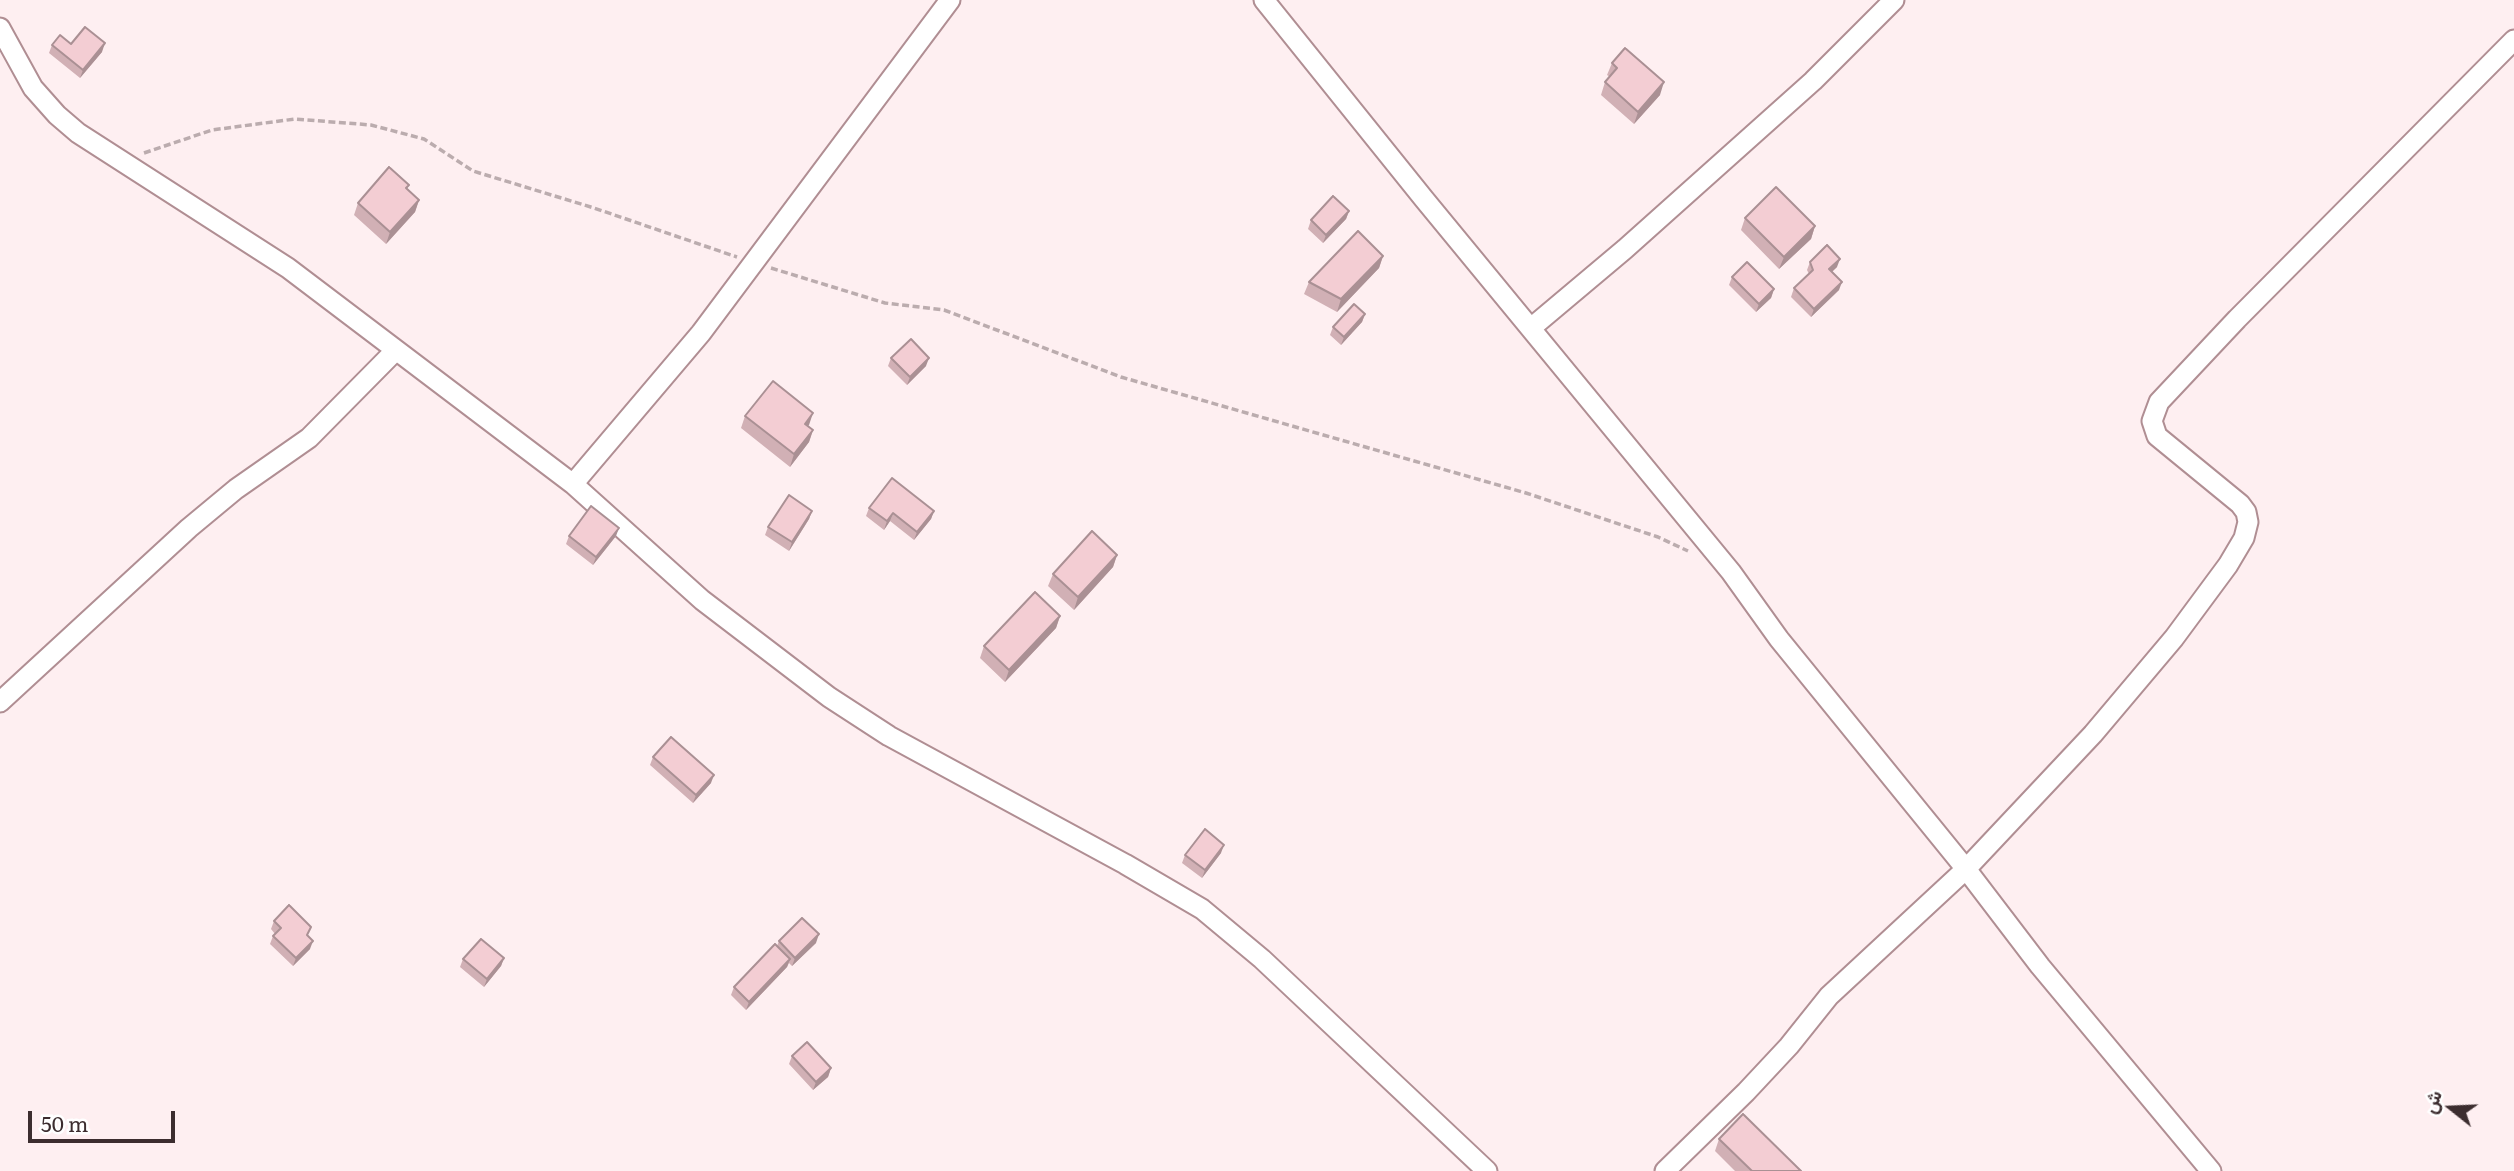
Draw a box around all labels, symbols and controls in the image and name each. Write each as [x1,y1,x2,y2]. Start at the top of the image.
north arrow [2416,1073,2486,1143]
text: ش [2414,1086,2448,1117]
scale bar [32,1098,178,1142]
text: 50 m [41,1107,88,1138]

